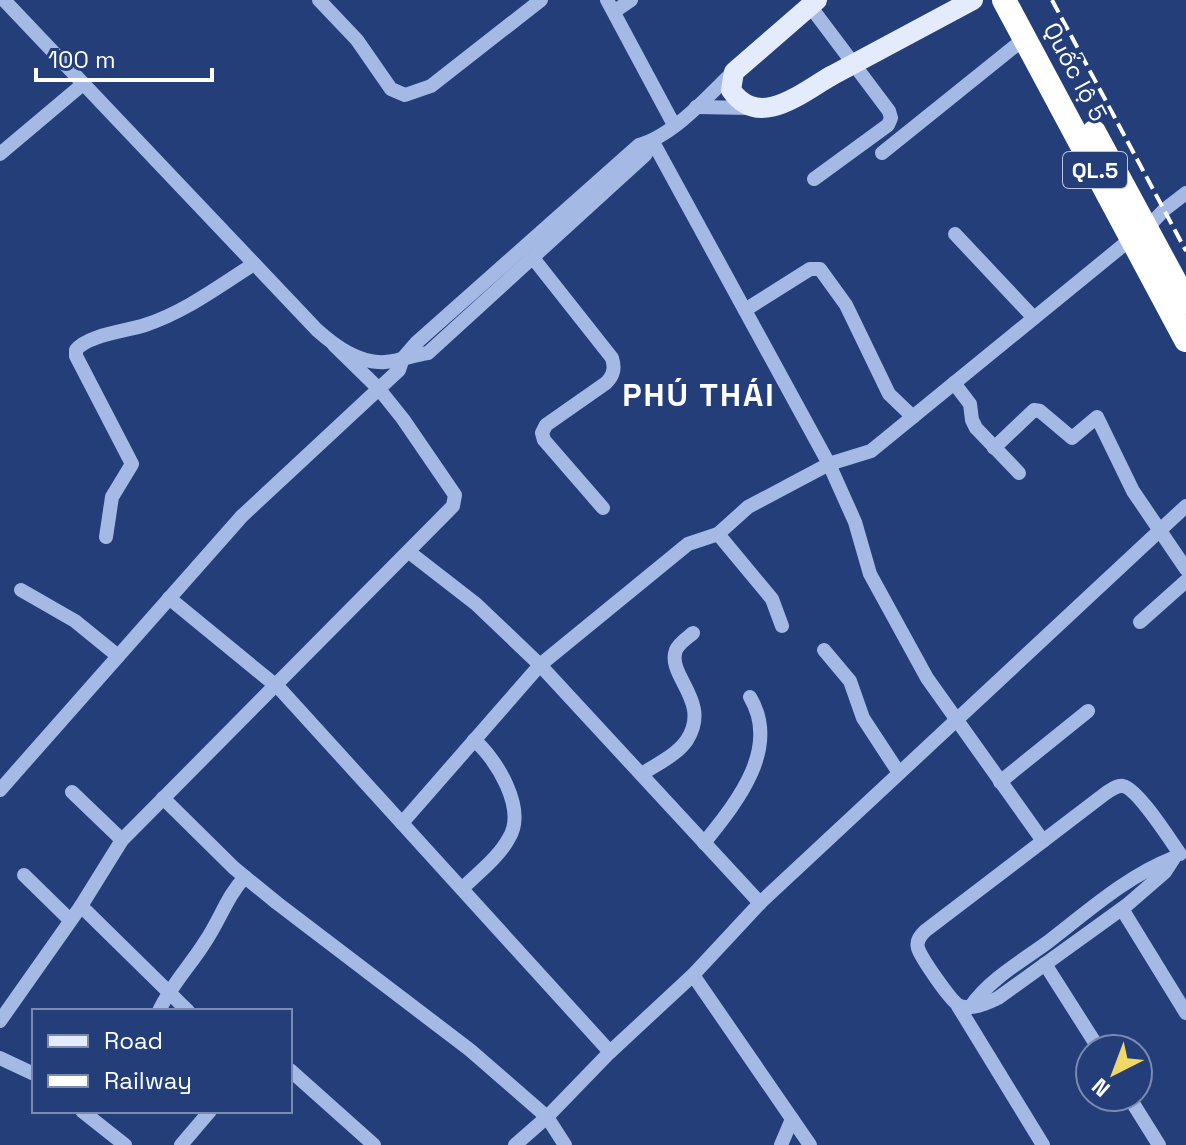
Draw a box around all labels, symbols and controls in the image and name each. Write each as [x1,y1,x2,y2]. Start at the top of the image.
street label: Quốc lộ 5 [1037,17,1114,126]
scale bar [36,32,212,82]
text: 100 m [48,44,116,75]
road number: QL.5 [1063,152,1127,188]
district label: PHÚ THÁI [622,375,776,415]
legend [32,1009,292,1113]
text: Road [104,1025,163,1056]
north arrow [1074,1033,1154,1113]
text: Railway [104,1065,192,1096]
text: N [1086,1073,1115,1103]

